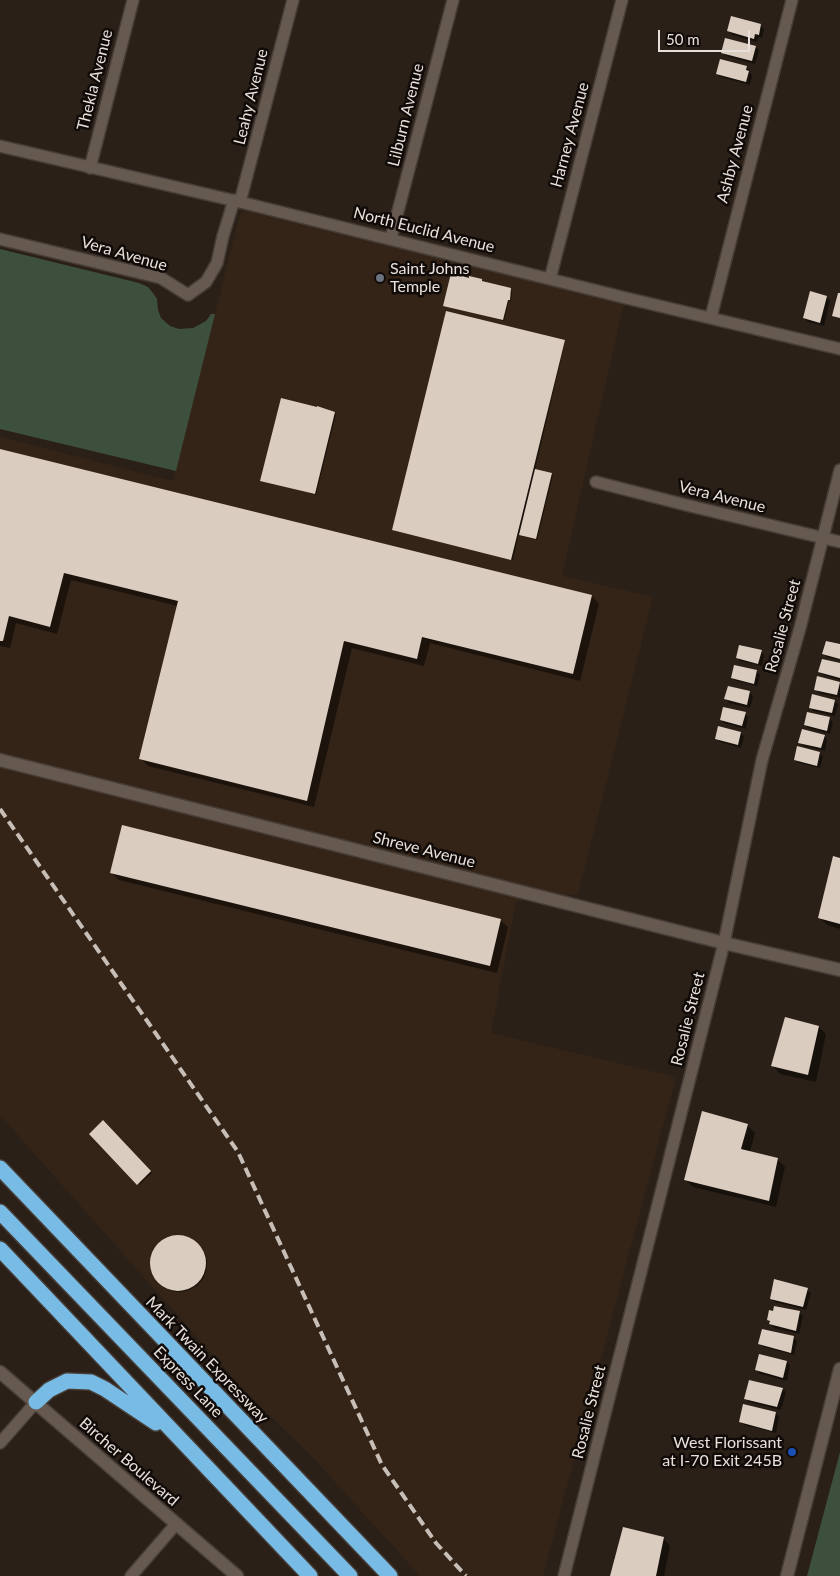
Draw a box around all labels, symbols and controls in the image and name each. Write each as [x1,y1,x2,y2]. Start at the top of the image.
scale bar [660,20,752,52]
street label: Thekla Avenue [73,27,117,133]
text: 50 m [666,30,700,48]
street label: Leahy Avenue [230,47,272,147]
street label: Lilburn Avenue [384,61,428,169]
street label: Harney Avenue [547,80,593,190]
street label: Ashby Avenue [713,103,757,205]
street label: North Euclid Avenue [351,203,497,257]
street label: Vera Avenue [79,233,169,275]
place label: Saint Johns Temple [390,259,469,297]
marker: Saint Johns Temple [374,272,386,284]
street label: Vera Avenue [677,477,767,517]
street label: Rosalie Street [761,577,805,675]
street label: Shreve Avenue [371,828,477,872]
street label: Rosalie Street [667,970,709,1068]
street label: Mark Twain Expressway [142,1293,272,1427]
street label: Express Lane [149,1342,227,1422]
street label: Rosalie Street [568,1363,610,1461]
street label: Bircher Boulevard [75,1414,183,1510]
place label: West Florissant at I-70 Exit 245B [662,1433,782,1471]
marker: West Florissant at I-70 Exit 245B [786,1446,798,1458]

